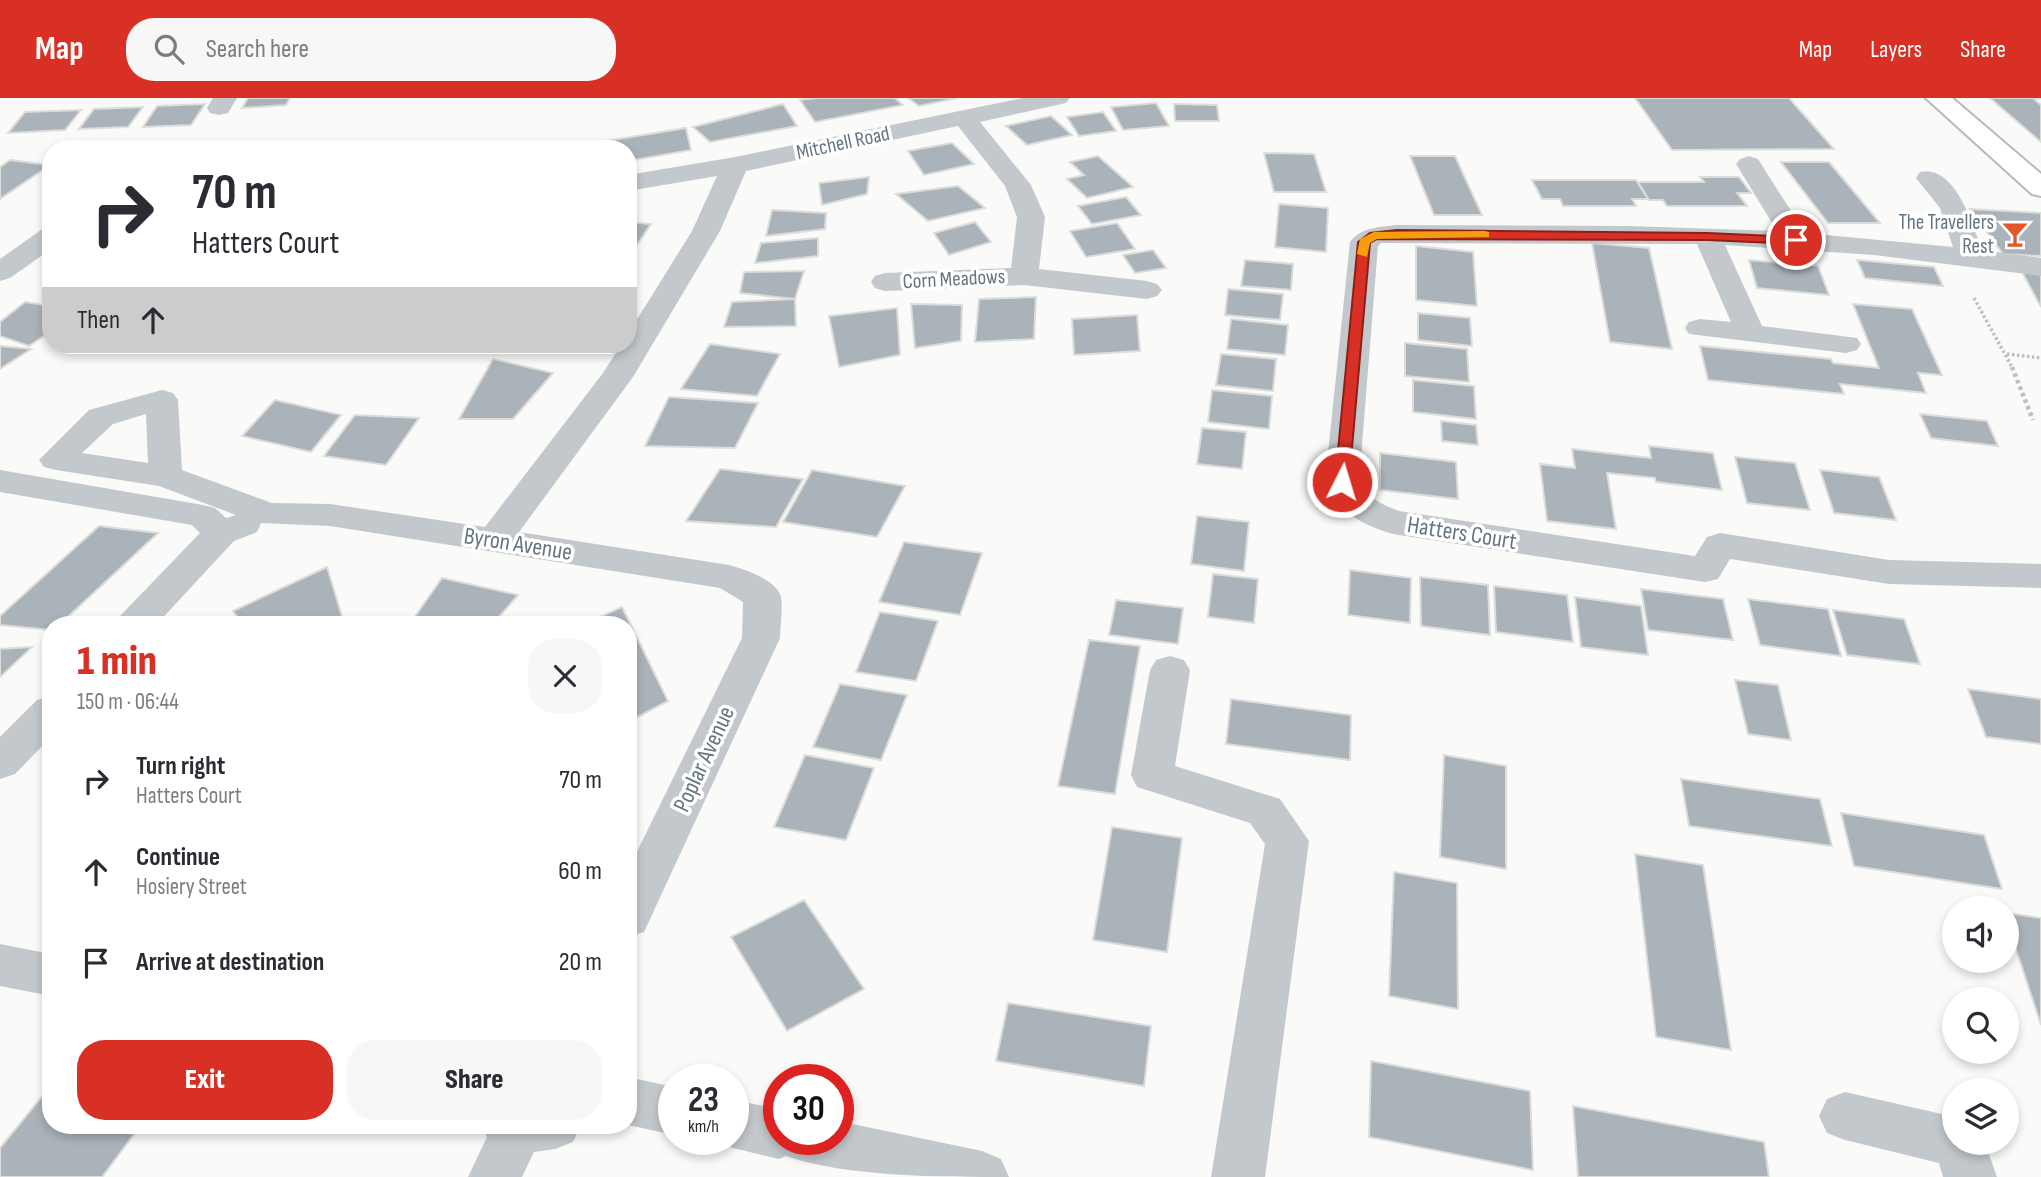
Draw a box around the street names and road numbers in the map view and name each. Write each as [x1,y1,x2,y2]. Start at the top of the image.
street label: Mitchell Road [794,121,892,165]
street label: Corn Meadows [902,264,1006,294]
street label: Hatters Court [1405,510,1519,556]
street label: Byron Avenue [462,521,574,567]
street label: Poplar Avenue [667,702,741,816]

